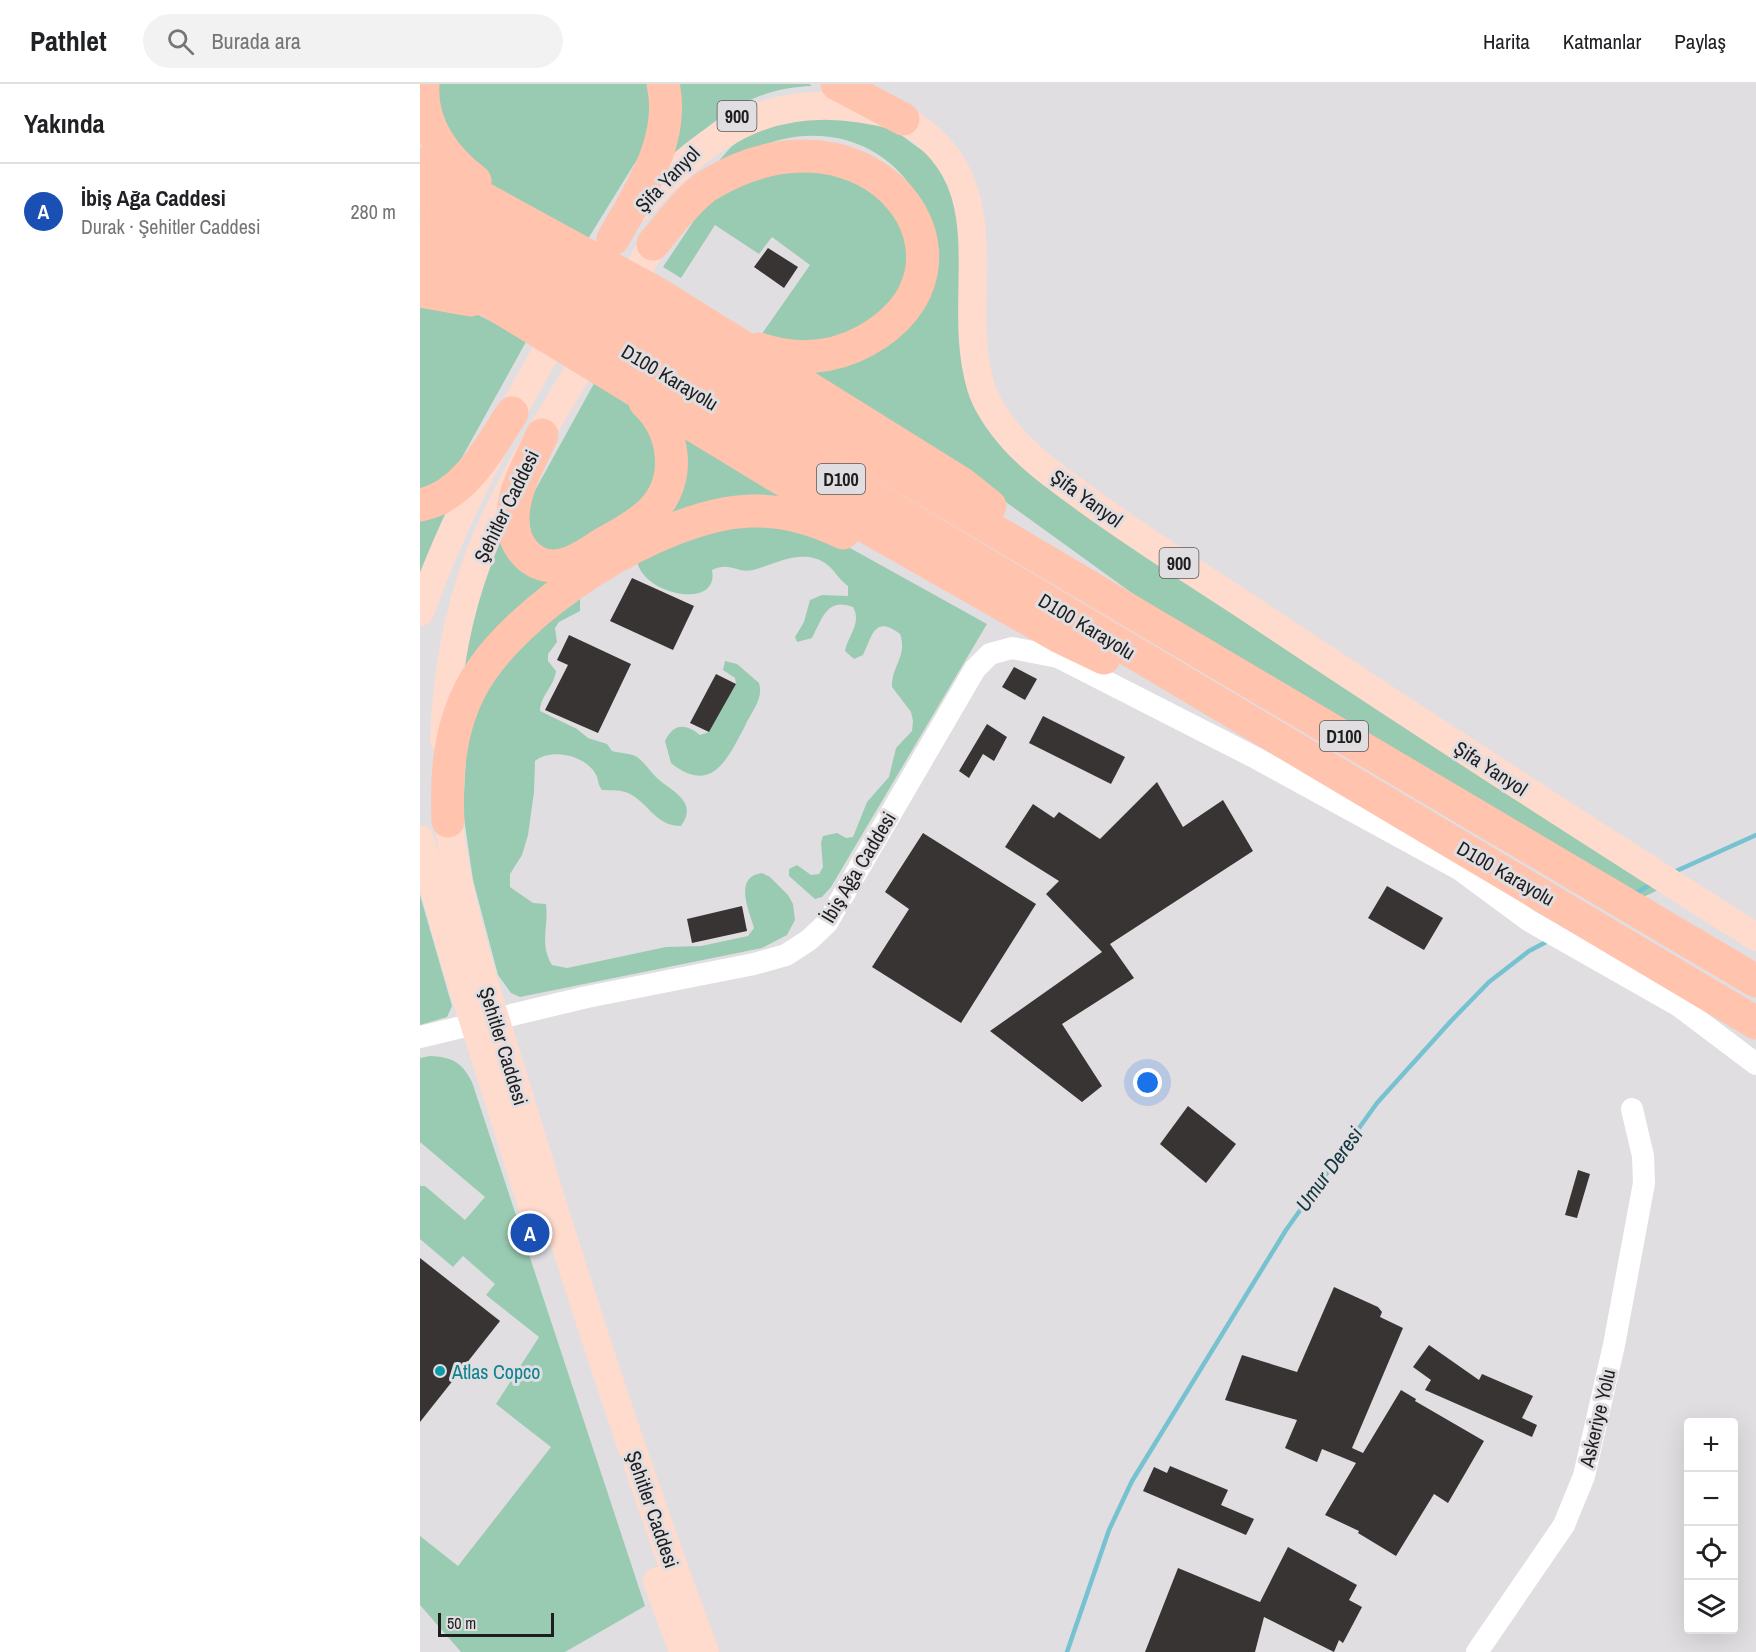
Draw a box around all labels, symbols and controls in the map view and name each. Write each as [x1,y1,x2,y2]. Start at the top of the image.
search box [143,14,563,68]
text: Pathlet [30,22,107,60]
icon: search [164,25,197,58]
text: Burada ara [212,26,301,56]
text: Harita [1483,27,1530,56]
text: Katmanlar [1563,27,1641,56]
text: Paylaş [1674,27,1726,56]
road number: 900 [718,101,756,131]
text: Yakında [24,106,105,141]
street label: Şifa Yanyol [629,140,705,218]
text: İbiş Ağa Caddesi [81,183,226,213]
text: A [38,198,49,225]
text: 280 m [350,198,396,225]
text: Durak · Şehitler Caddesi [81,213,261,240]
street label: D100 Karayolu [617,337,723,417]
street label: Şehitler Caddesi [467,445,545,567]
street label: Şifa Yanyol [1046,463,1128,533]
road number: D100 [817,464,865,494]
road number: 900 [1160,548,1198,578]
street label: D100 Karayolu [1034,586,1140,666]
road number: D100 [1320,721,1368,751]
street label: Şifa Yanyol [1449,734,1533,802]
street label: İbiş Ağa Caddesi [814,807,902,927]
street label: D100 Karayolu [1452,834,1560,912]
street label: Şehitler Caddesi [473,984,535,1108]
your location [1133,1068,1162,1097]
water label: Umur Deresi [1289,1121,1370,1217]
pin: A [510,1210,550,1256]
place label: Atlas Copco [451,1358,540,1385]
marker: Atlas Copco [433,1364,447,1378]
street label: Askeriye Yolu [1572,1366,1621,1471]
map controls [1684,1418,1738,1634]
button: + [1684,1418,1738,1472]
street label: Şehitler Caddesi [620,1447,686,1571]
button: − [1684,1472,1738,1526]
button: locate [1684,1526,1738,1580]
button: layers [1684,1580,1738,1634]
scale bar [438,1610,554,1638]
text: 50 m [447,1612,476,1634]

